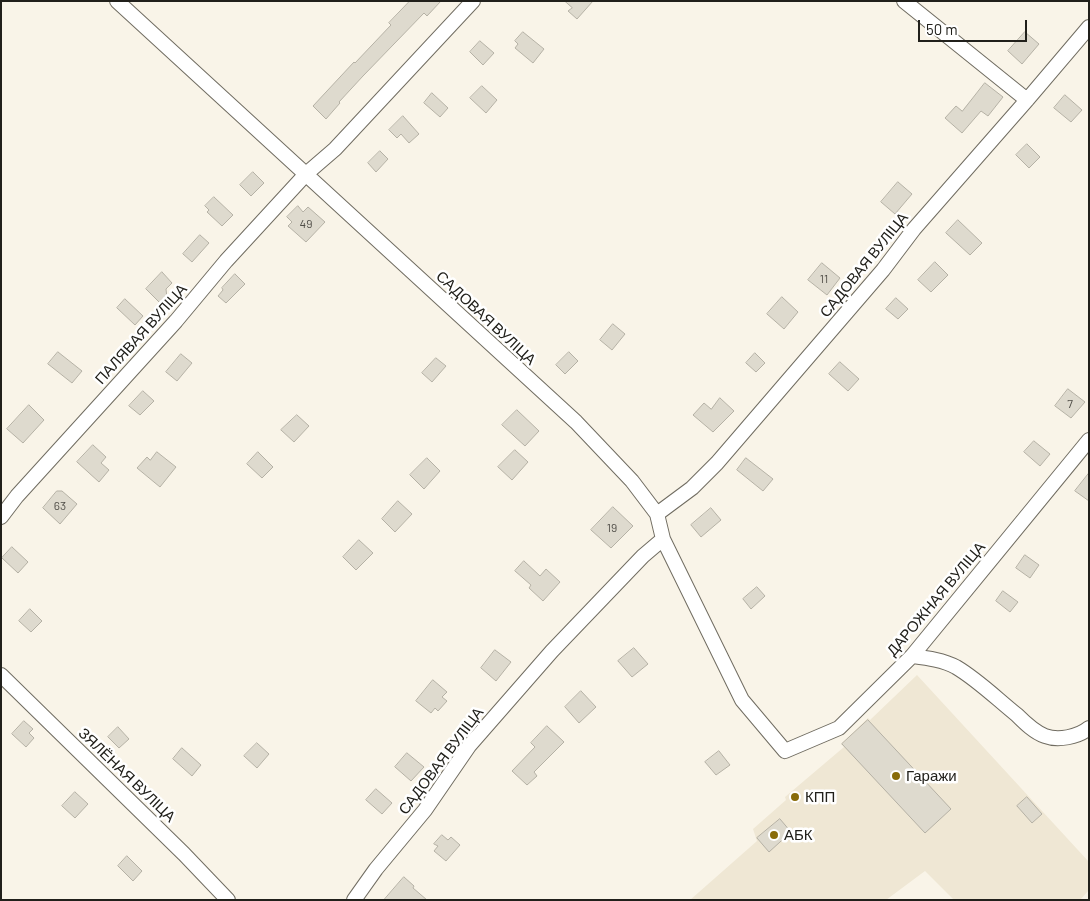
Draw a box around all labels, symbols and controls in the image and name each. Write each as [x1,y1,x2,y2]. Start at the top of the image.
scale bar [920,10,1029,42]
text: 50 m [926,20,958,38]
street label: САДОВАЯ ВУЛІЦА [816,209,912,321]
house number: 49 [300,217,312,231]
street label: САДОВАЯ ВУЛІЦА [432,267,540,369]
house number: 11 [820,272,828,286]
street label: ПАЛЯВАЯ ВУЛІЦА [91,280,191,388]
house number: 7 [1067,397,1073,411]
house number: 63 [54,499,66,513]
house number: 19 [607,521,617,535]
street label: ДАРОЖНАЯ ВУЛІЦА [883,538,989,660]
street label: САДОВАЯ ВУЛІЦА [395,704,487,818]
street label: ЗЯЛЁНАЯ ВУЛІЦА [75,724,179,826]
place label: Гаражи [906,767,957,785]
marker: Гаражи [890,770,902,782]
place label: КПП [805,788,835,806]
marker: КПП [789,791,801,803]
place label: АБК [784,826,813,844]
marker: АБК [768,829,780,841]

